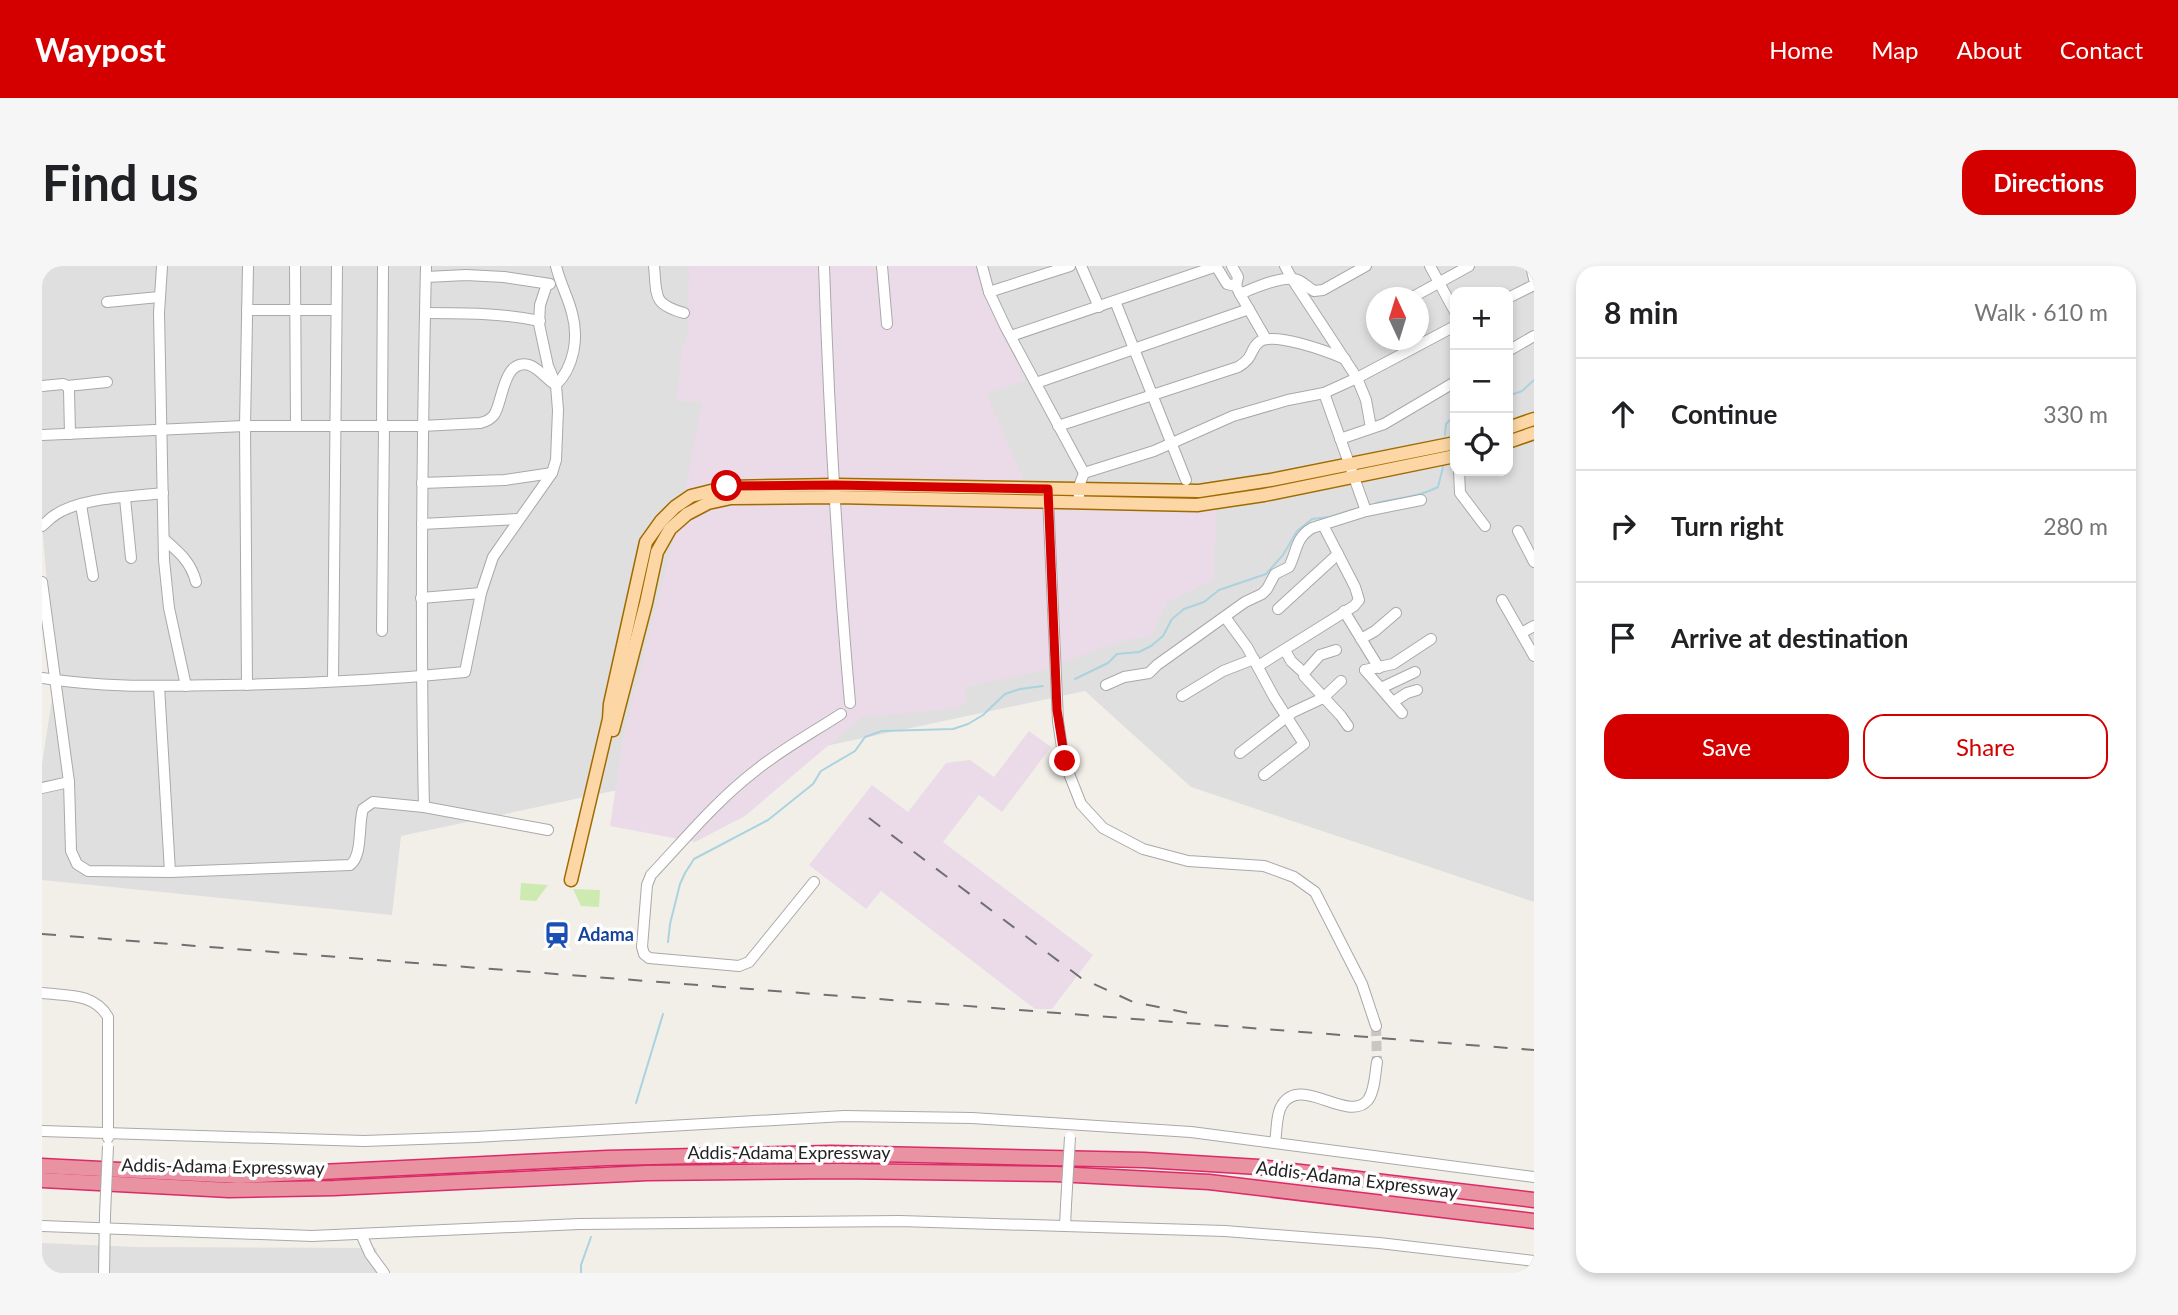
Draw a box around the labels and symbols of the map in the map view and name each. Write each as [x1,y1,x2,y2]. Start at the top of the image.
north arrow [1366,287,1429,350]
route start [711,470,742,501]
route end [1049,745,1080,776]
station icon: Adama [542,920,572,950]
place label: Adama [577,923,634,945]
street label: Addis-Adama Expressway [687,1141,891,1163]
street label: Addis-Adama Expressway [121,1153,325,1179]
street label: Addis-Adama Expressway [1255,1156,1460,1202]

